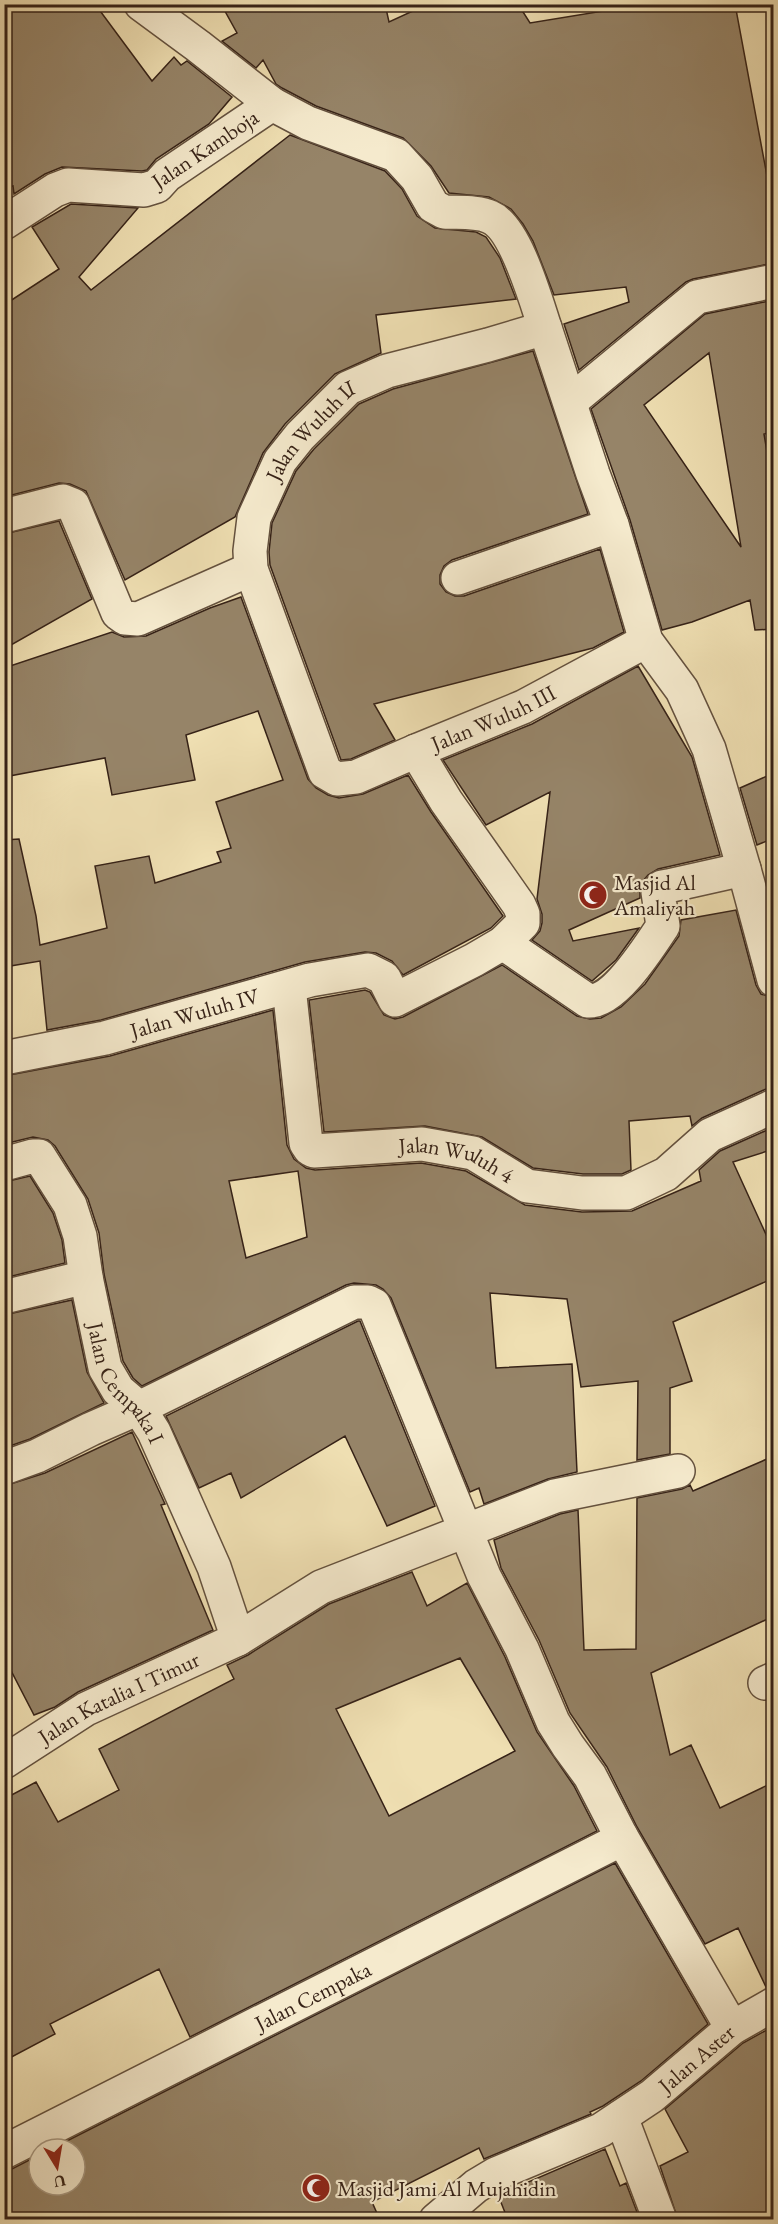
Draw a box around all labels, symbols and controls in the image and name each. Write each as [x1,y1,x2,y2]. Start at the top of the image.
street label: Jalan Kamboja [144,102,264,197]
street label: Jalan Wuluh II [258,372,359,487]
street label: Jalan Wuluh III [425,677,561,759]
place label: Masjid Al Amaliyah [613,868,696,922]
mosque icon: Masjid Al Amaliyah [577,879,609,911]
street label: Jalan Wuluh IV [125,981,263,1045]
street label: Jalan Wuluh 4 [396,1129,520,1190]
street label: Jalan Cempaka I [81,1318,172,1448]
street label: Jalan Katalia I Timur [31,1644,205,1752]
street label: Jalan Cempaka [248,1954,376,2038]
street label: Jalan Aster [650,2017,741,2100]
north arrow [27,2137,87,2197]
text: U [52,2170,68,2193]
mosque icon: Masjid Jami Al Mujahidin [300,2172,332,2204]
place label: Masjid Jami Al Mujahidin [337,2174,557,2203]

